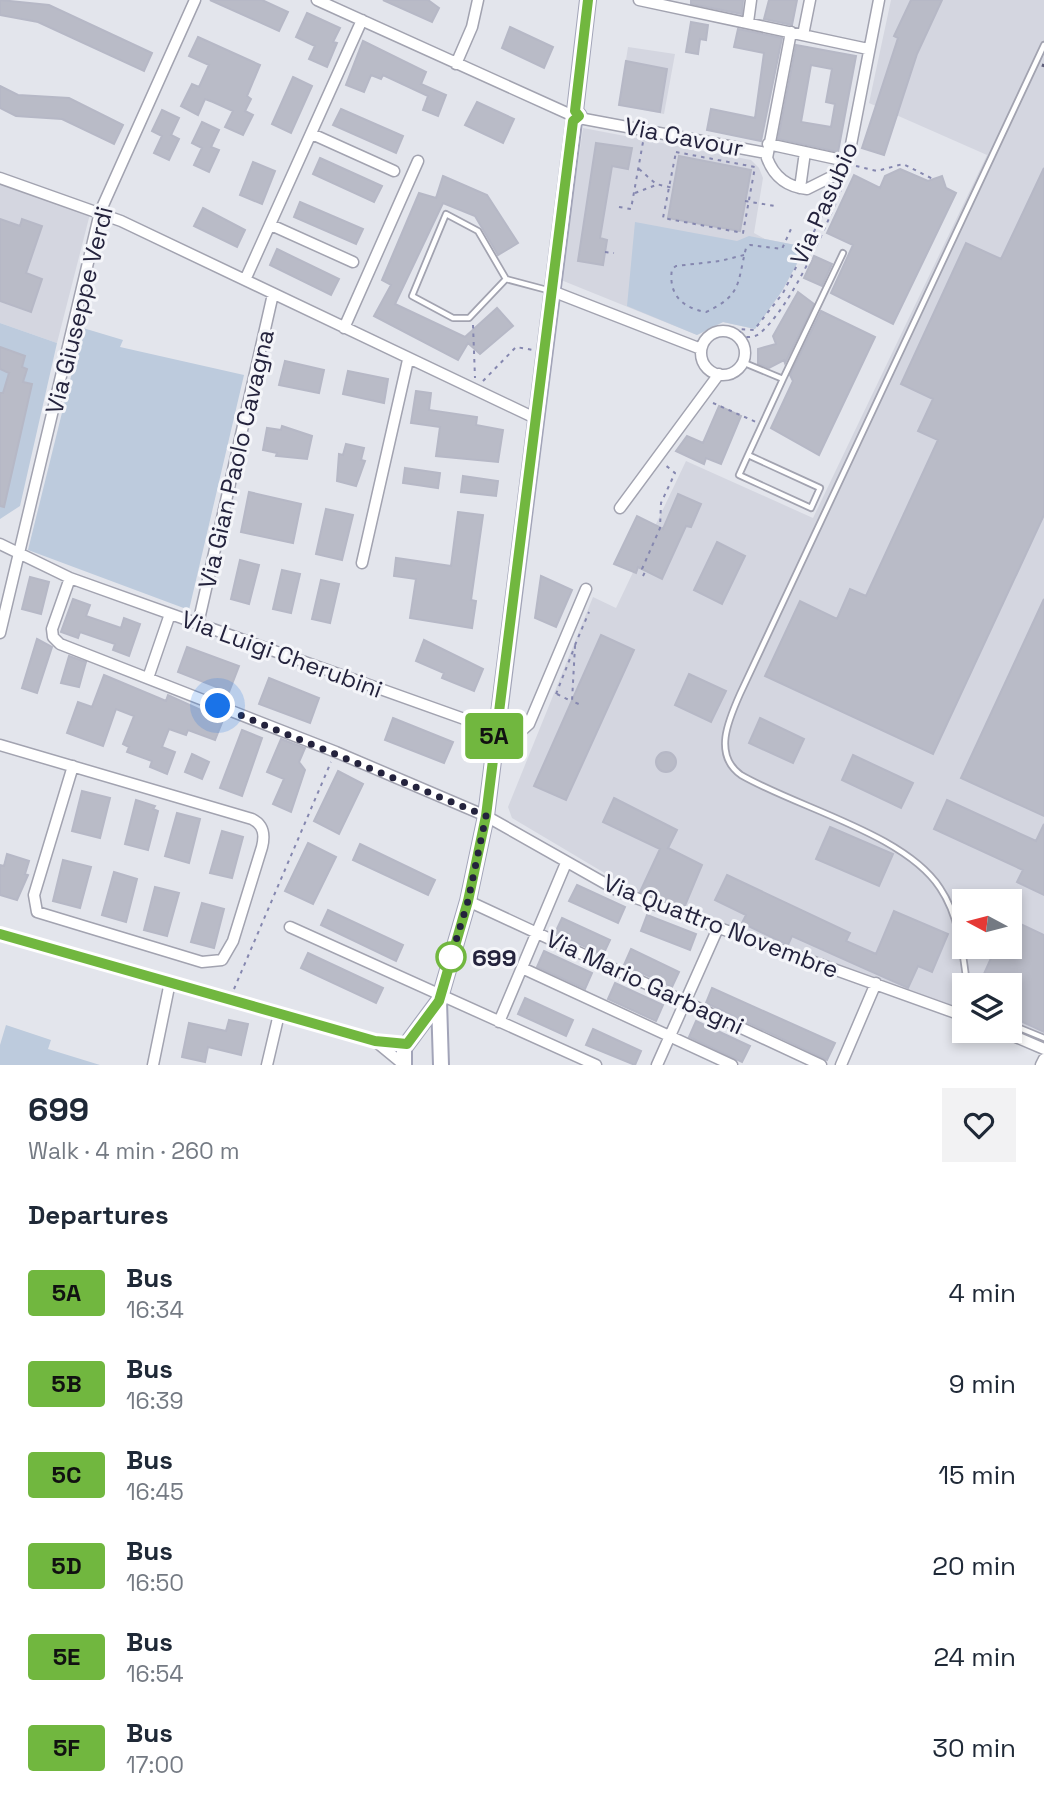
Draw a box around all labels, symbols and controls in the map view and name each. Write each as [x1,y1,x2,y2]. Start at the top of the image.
street label: Via Cavour [622,110,746,164]
street label: Via Pasubio [783,136,865,270]
street label: Via Giuseppe Verdi [38,203,120,417]
street label: Via Gian Paolo Cavagna [191,326,281,592]
street label: Via Luigi Cherubini [177,603,387,705]
your location [200,688,235,723]
line badge: 5A [462,713,526,759]
text: 5A [479,720,509,751]
street label: Via Quattro Novembre [599,867,843,985]
north arrow [952,889,1022,959]
map controls [952,889,1022,1043]
street label: Via Mario Garbagni [541,923,749,1041]
marker: 699 [436,942,466,972]
place label: 699 [472,942,517,973]
button: layers [952,973,1022,1043]
button: heart [942,1088,1016,1162]
text: 699 [28,1089,89,1131]
text: Walk · 4 min · 260 m [28,1136,240,1166]
text: Departures [28,1198,169,1232]
text: Bus [126,1261,173,1295]
text: 4 min [948,1276,1016,1310]
text: 5A [52,1277,81,1308]
text: 16:34 [126,1295,184,1325]
text: Bus [126,1352,173,1386]
text: 9 min [949,1367,1016,1401]
text: 5B [51,1368,82,1399]
text: 16:39 [126,1386,183,1416]
text: Bus [126,1443,173,1477]
text: 15 min [938,1458,1016,1492]
text: 5C [52,1459,81,1490]
text: 16:45 [126,1477,184,1507]
text: Bus [126,1534,173,1568]
text: 20 min [932,1549,1016,1583]
text: 5D [51,1550,82,1581]
text: 16:50 [126,1568,184,1598]
text: Bus [126,1625,173,1659]
text: 24 min [933,1640,1016,1674]
text: 5E [53,1641,80,1672]
text: 16:54 [126,1659,184,1689]
text: Bus [126,1716,173,1750]
text: 30 min [932,1731,1016,1765]
text: 5F [53,1732,80,1763]
text: 17:00 [126,1750,184,1780]

